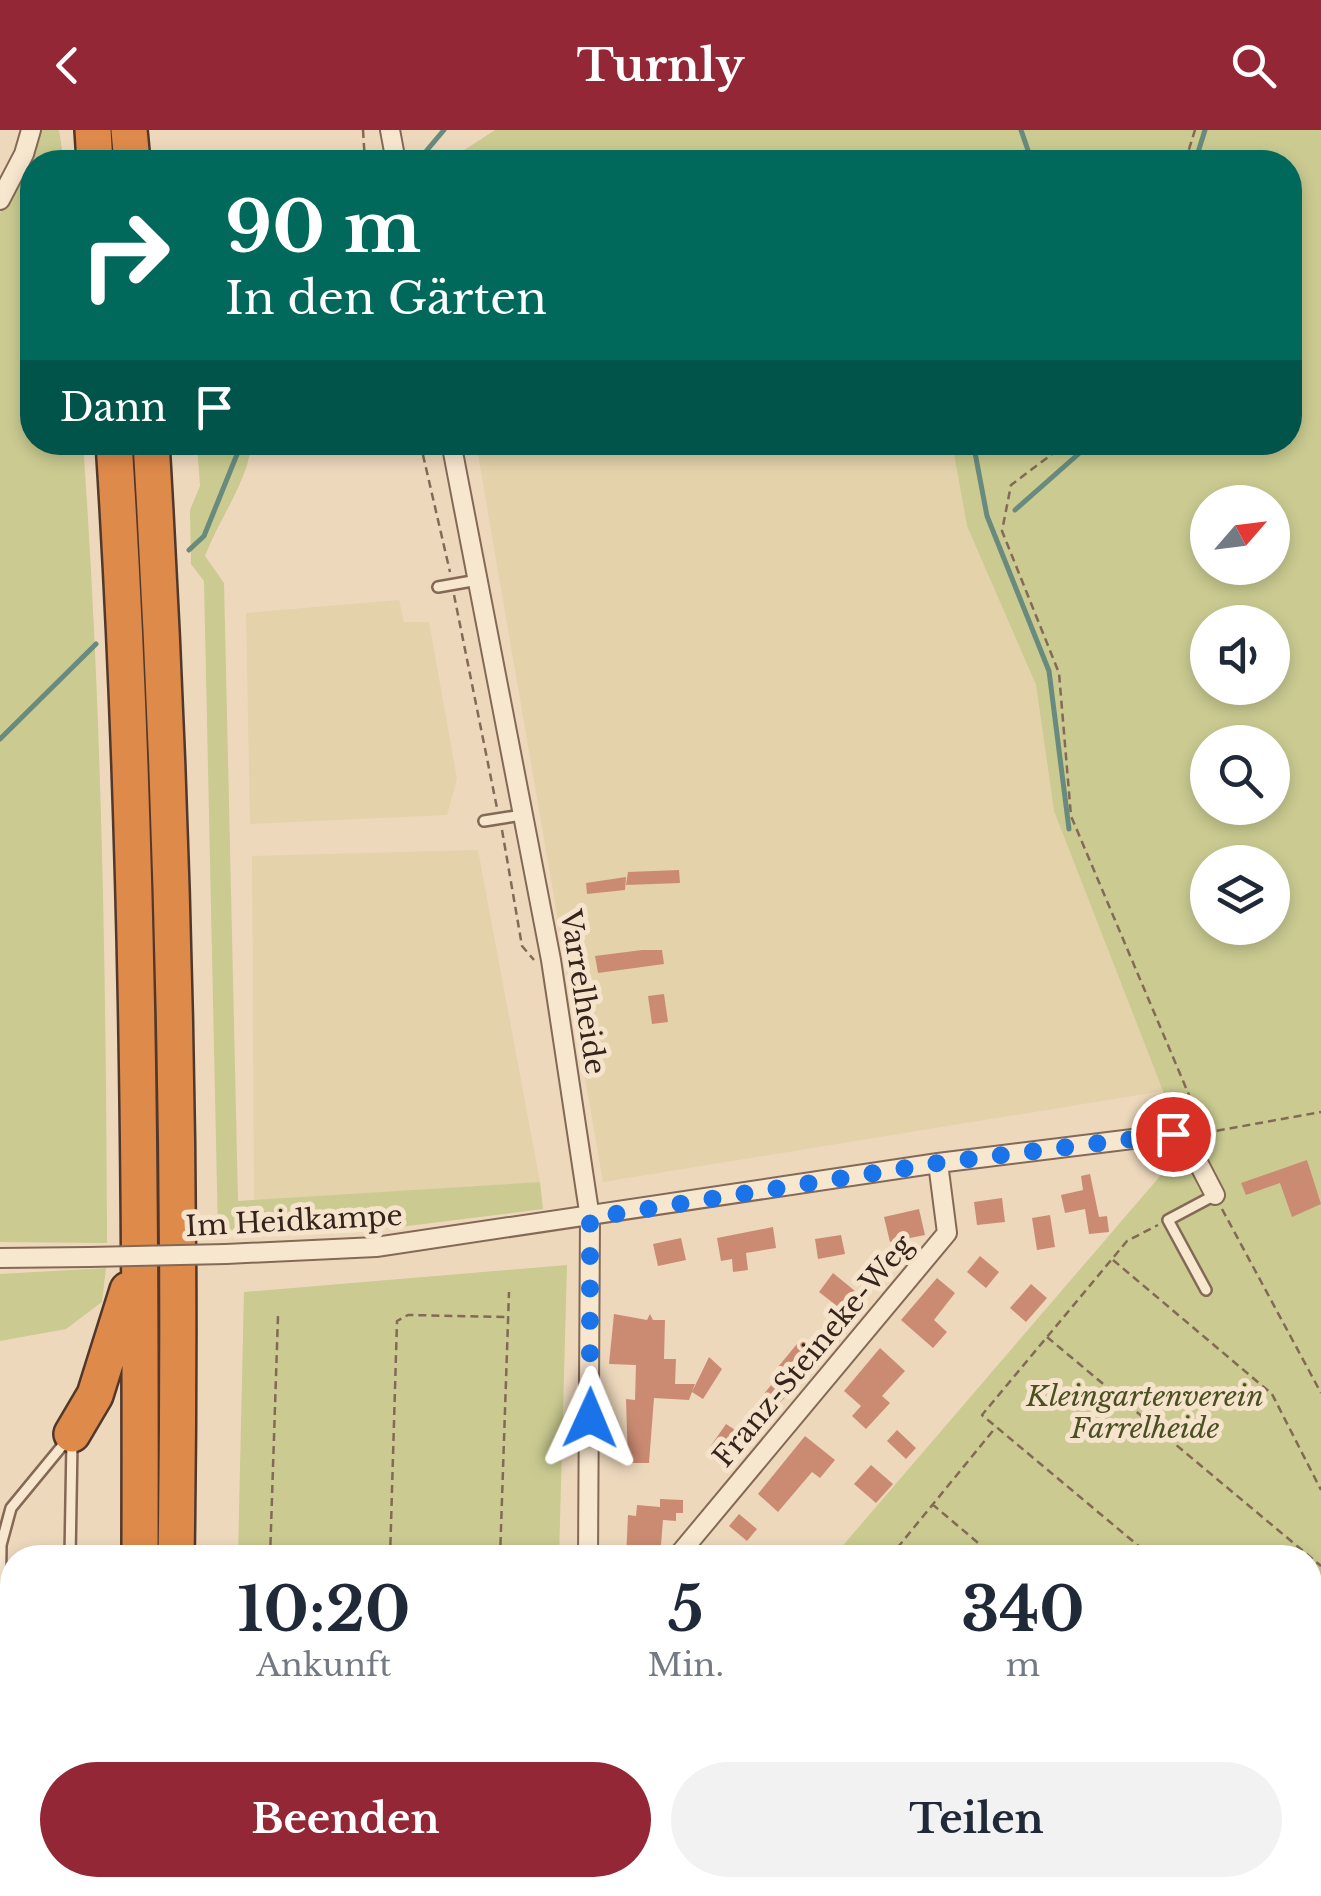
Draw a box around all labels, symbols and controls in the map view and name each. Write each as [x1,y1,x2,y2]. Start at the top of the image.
text: Turnly [577,37,744,93]
icon: back [40,38,95,93]
icon: search [1226,38,1281,93]
text: 90 m [225,184,421,271]
icon: right [60,190,190,320]
text: In den Gärten [225,270,547,326]
icon: arrive [187,380,242,435]
text: Dann [60,384,167,431]
north arrow [1190,485,1290,585]
map controls [1190,485,1290,945]
button: sound [1190,605,1290,705]
button: search [1190,725,1290,825]
button: layers [1190,845,1290,945]
street label: Varrelheide [553,906,613,1077]
pin [1131,1092,1216,1177]
icon: arrive [1146,1107,1201,1162]
street label: Im Heidkampe [185,1198,403,1244]
street label: Franz-Steineke-Weg [706,1227,921,1474]
position arrow [538,1366,642,1470]
park label: Kleingartenverein Farrelheide [1025,1379,1264,1446]
text: 10:20 [237,1573,410,1647]
text: 5 [668,1573,704,1647]
text: 340 [961,1573,1085,1647]
text: Ankunft [256,1645,391,1685]
text: Min. [648,1645,724,1685]
text: m [1006,1645,1040,1685]
button: Beenden [40,1762,651,1877]
button: Teilen [671,1762,1282,1877]

